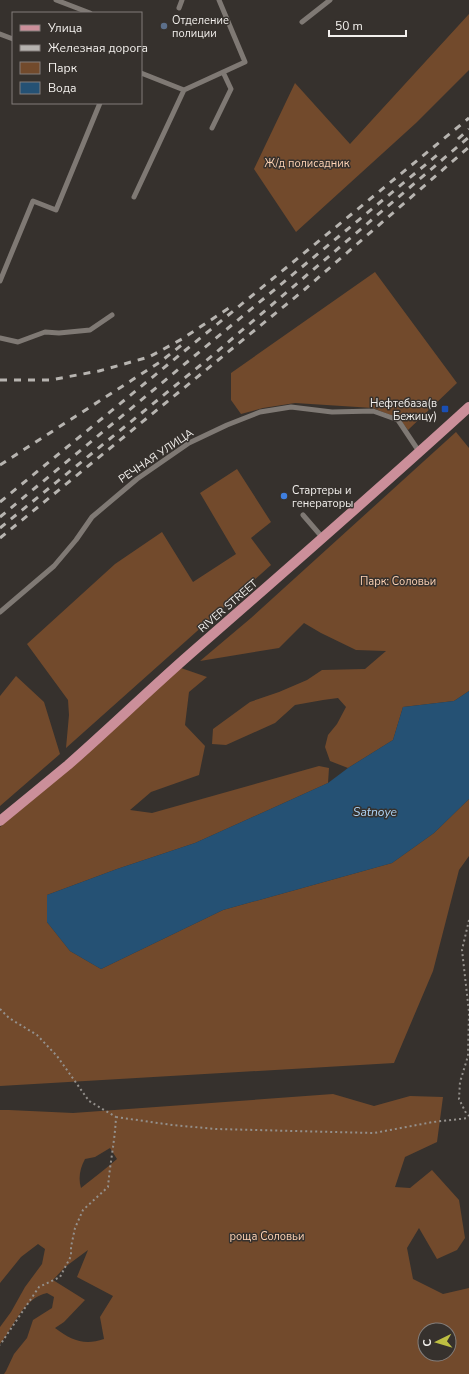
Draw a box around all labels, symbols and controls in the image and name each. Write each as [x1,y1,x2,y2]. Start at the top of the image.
legend [12,12,142,104]
scale bar [329,12,406,38]
place label: Отделение полиции [172,13,229,41]
text: 50 m [335,18,363,34]
text: Улица [47,20,82,36]
marker: Отделение полиции [159,21,169,31]
text: Железная дорога [48,40,148,56]
text: Парк [48,60,78,76]
text: Вода [48,80,76,96]
park label: Ж/д полисадник [264,156,350,171]
place label: Нефтебаза(в Бежицу) [370,396,437,424]
marker: Нефтебаза(в Бежицу) [440,404,450,414]
street label: РЕЧНАЯ УЛИЦА [116,425,196,487]
place label: Стартеры и генераторы [292,483,353,511]
marker: Стартеры и генераторы [279,491,289,501]
park label: Парк: Соловьи [360,574,436,589]
street label: RIVER STREET [195,576,261,636]
water label: Satnoye [353,804,398,820]
park label: роща Соловьи [230,1229,304,1244]
north arrow [417,1322,457,1362]
text: С [420,1338,435,1347]

